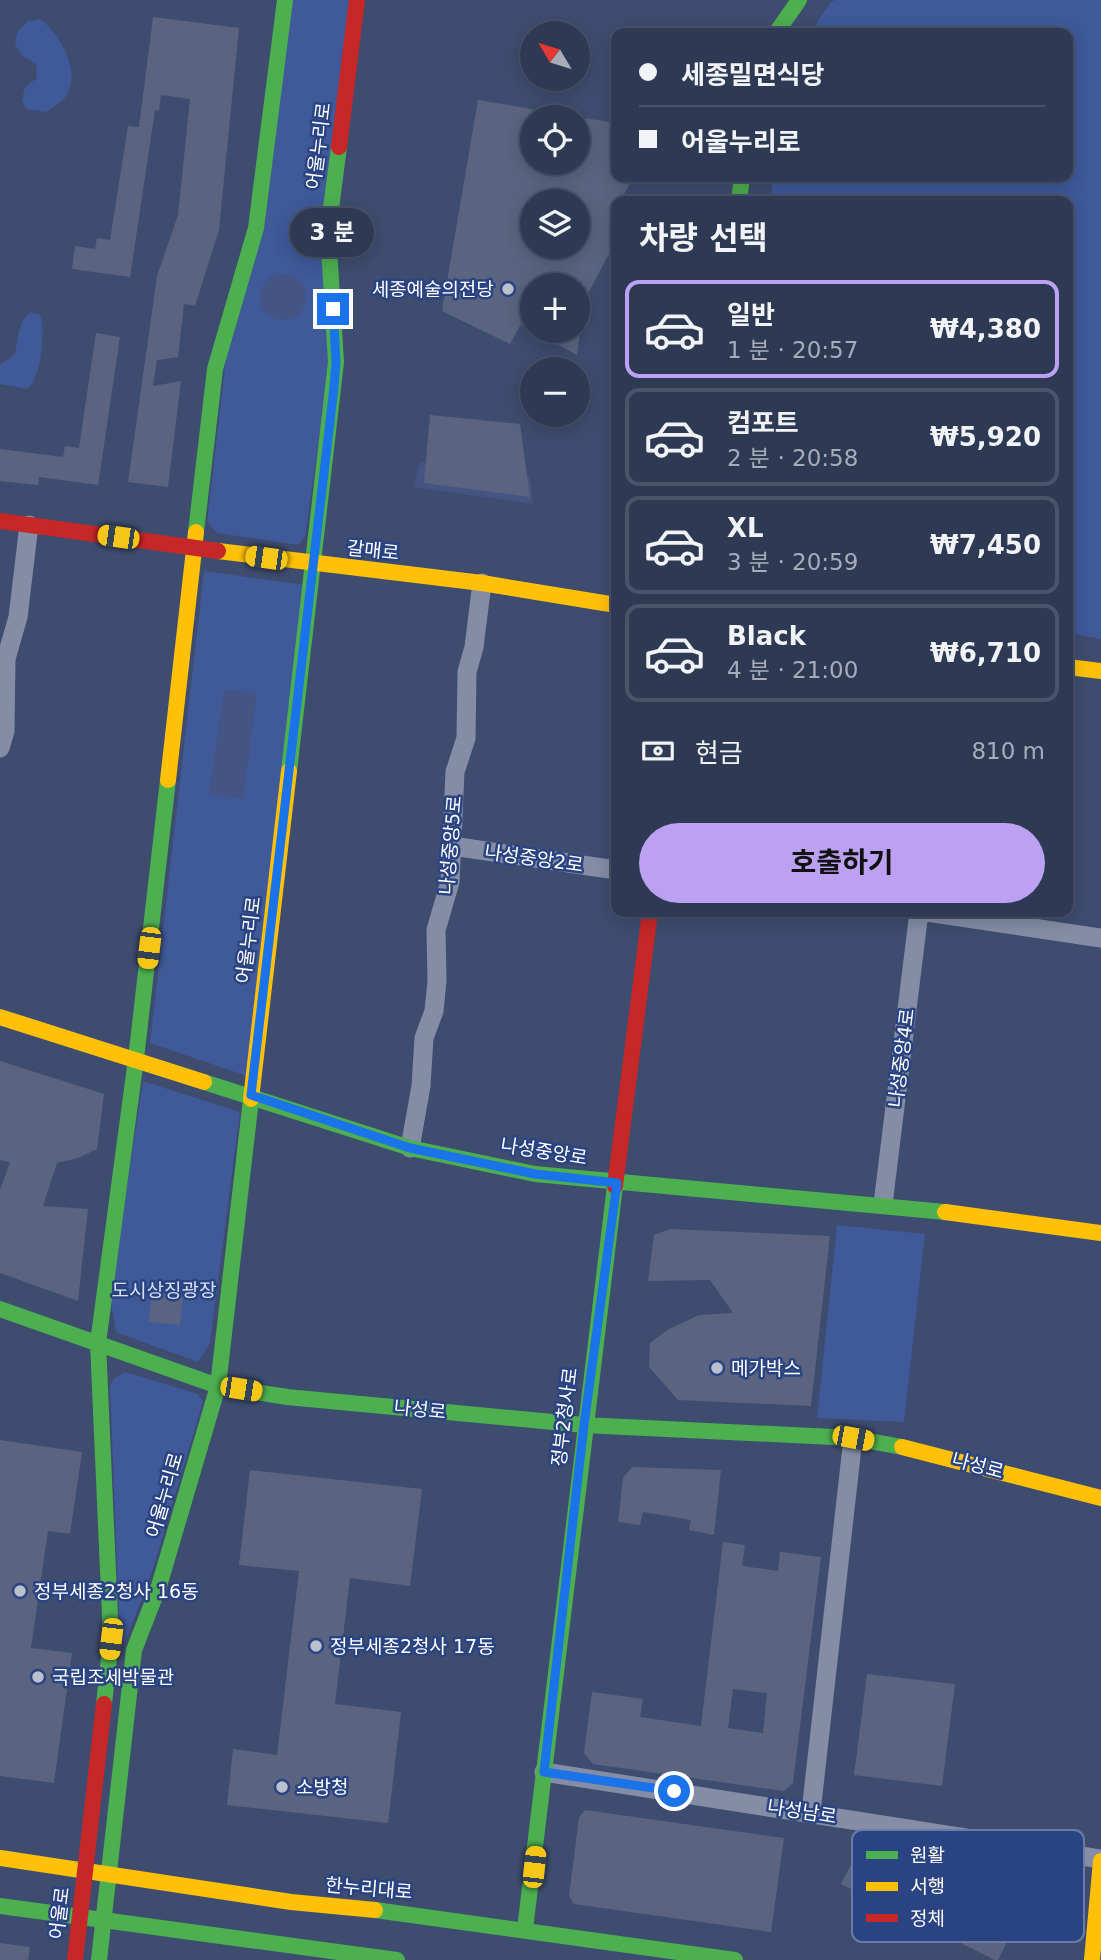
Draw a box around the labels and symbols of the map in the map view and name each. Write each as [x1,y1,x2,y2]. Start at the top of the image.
north arrow [520,21,590,91]
street label: 어울누리로 [302,101,334,191]
callout: 3 분 [291,208,375,256]
place label: 세종예술의전당 [372,278,494,300]
marker: 세종예술의전당 [500,281,516,297]
route end [317,293,349,325]
car [96,524,141,550]
street label: 갈매로 [346,536,400,564]
car [244,545,289,571]
street label: 나성중앙5로 [435,794,465,896]
street label: 나성중앙2로 [483,840,585,876]
street label: 어울누리로 [232,895,264,985]
car [137,926,162,970]
street label: 나성중앙4로 [884,1007,918,1109]
street label: 나성중앙로 [499,1133,589,1169]
park label: 도시상징광장 [112,1279,216,1301]
place label: 메가박스 [731,1357,801,1379]
marker: 메가박스 [709,1360,725,1376]
street label: 정부2청사로 [547,1366,581,1468]
car [219,1375,264,1403]
street label: 나성로 [393,1395,447,1423]
car [831,1424,876,1452]
street label: 나성로 [950,1448,1006,1482]
street label: 어울누리로 [141,1450,187,1540]
place label: 정부세종2청사 16동 [34,1580,199,1602]
marker: 정부세종2청사 16동 [12,1583,28,1599]
car [99,1617,124,1661]
place label: 정부세종2청사 17동 [330,1635,495,1657]
marker: 정부세종2청사 17동 [308,1638,324,1654]
place label: 국립조세박물관 [52,1666,174,1688]
marker: 국립조세박물관 [30,1669,46,1685]
route start [658,1775,690,1807]
place label: 소방청 [296,1776,348,1798]
marker: 소방청 [274,1779,290,1795]
street label: 나성남로 [766,1795,838,1827]
legend [852,1830,1084,1942]
text: 원활 [910,1844,945,1866]
car [522,1845,547,1889]
street label: 한누리대로 [325,1873,413,1903]
text: 서행 [910,1875,945,1897]
street label: 어울로 [45,1886,73,1940]
text: 정체 [910,1907,945,1929]

